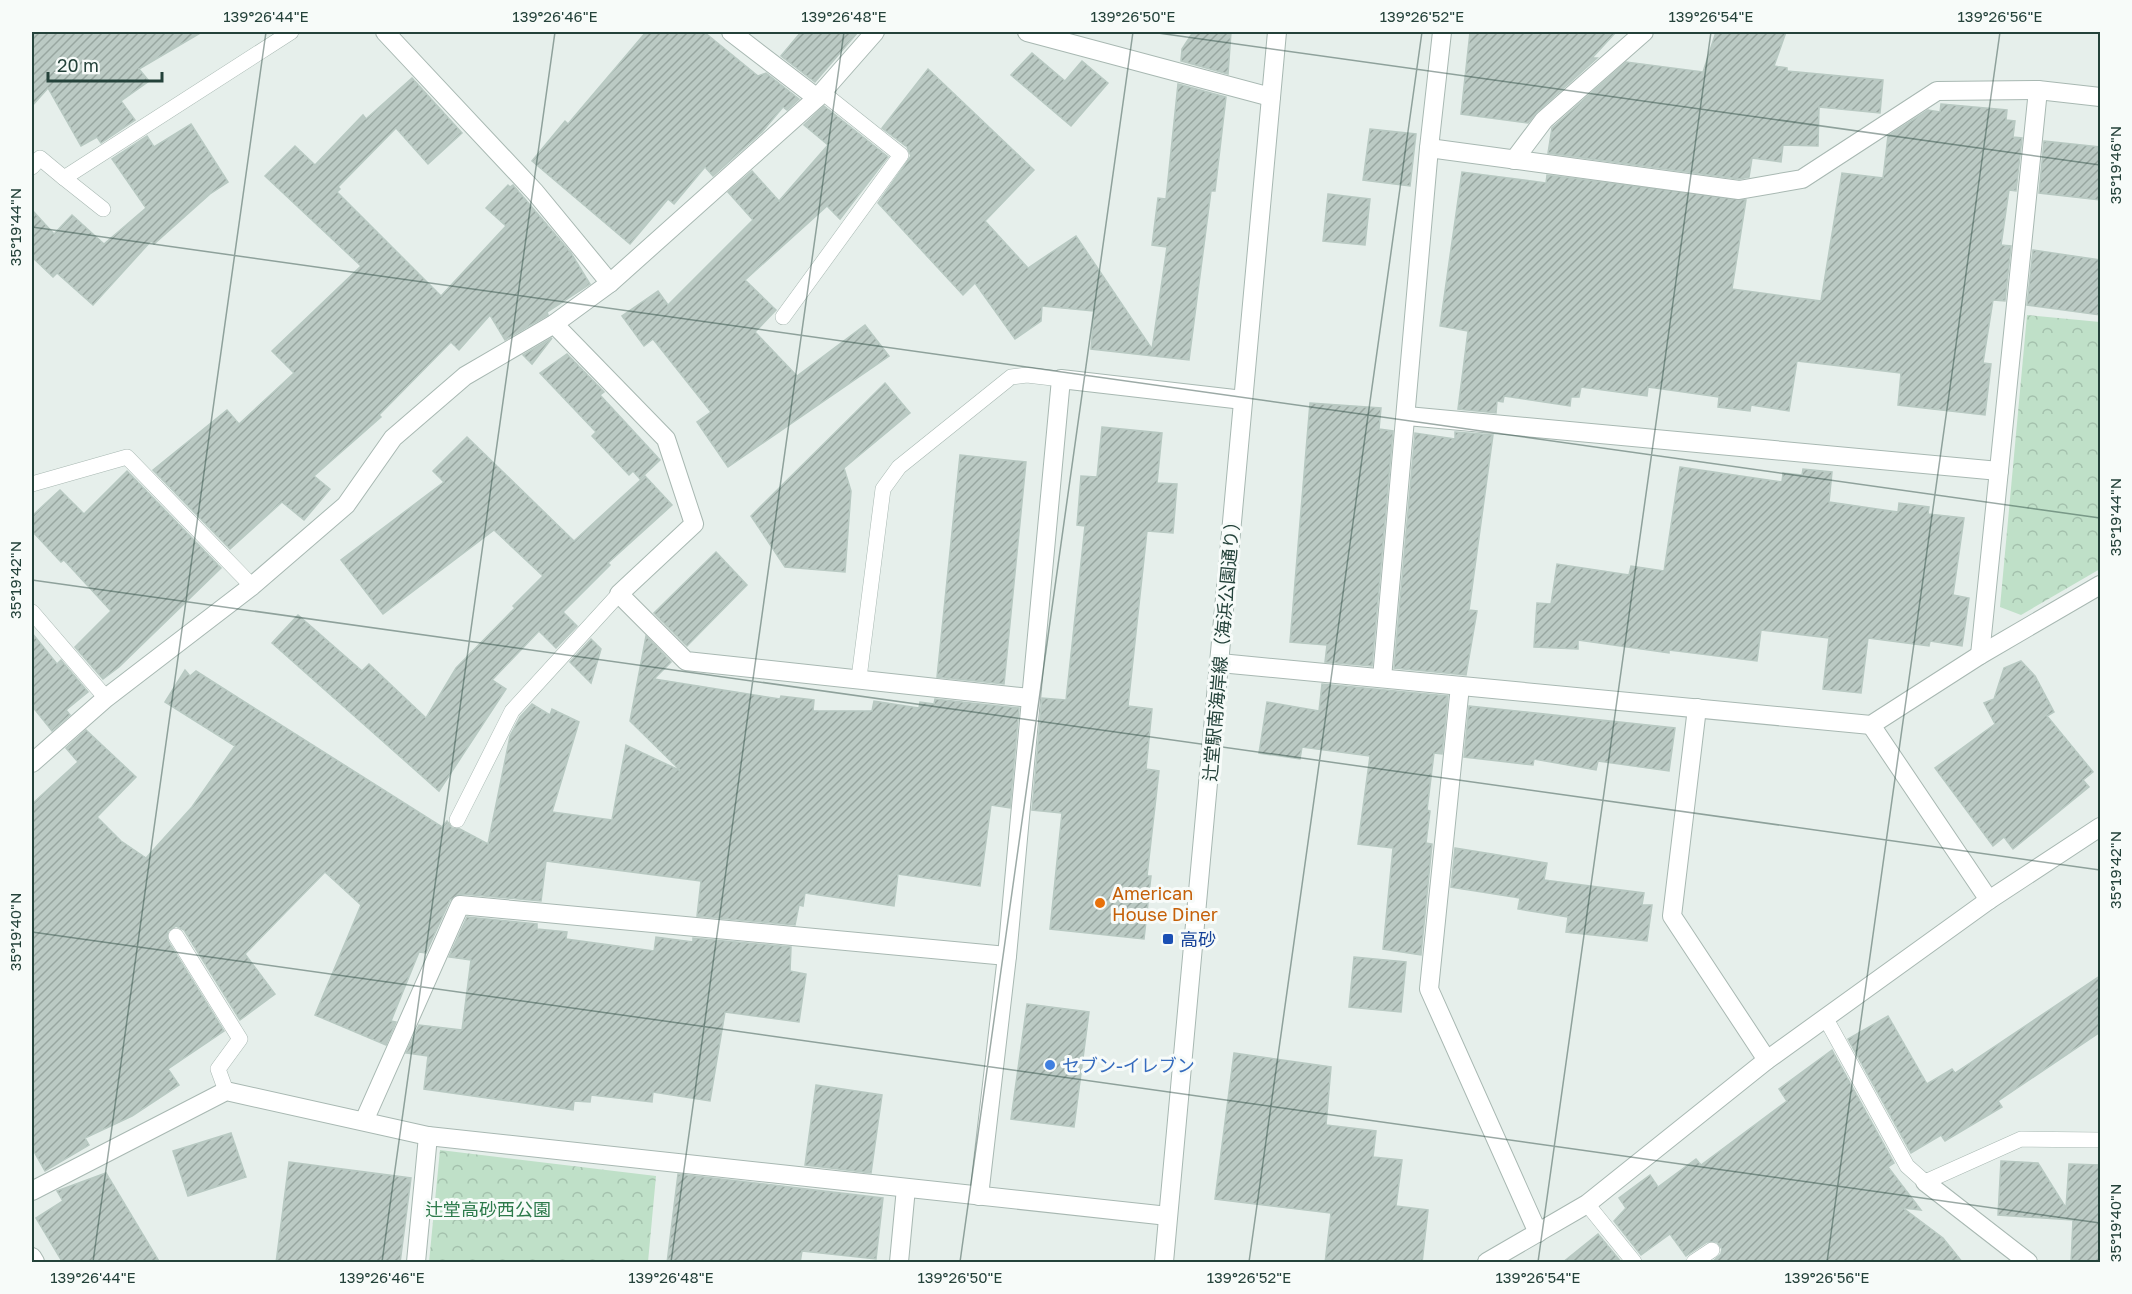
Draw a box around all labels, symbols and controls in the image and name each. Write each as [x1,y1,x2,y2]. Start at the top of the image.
text: 139°26'44"E [223,7,309,25]
text: 139°26'46"E [512,7,598,25]
text: 139°26'48"E [801,7,887,25]
text: 139°26'50"E [1090,7,1176,25]
text: 139°26'52"E [1380,7,1464,25]
text: 139°26'54"E [1669,7,1753,25]
text: 139°26'56"E [1958,7,2042,25]
scale bar [48,45,162,83]
text: 20 m [57,54,99,76]
text: 35°19'46"N [2106,126,2124,204]
text: 35°19'44"N [6,188,24,266]
text: 35°19'44"N [2106,478,2124,556]
street label: 辻堂駅南海岸線（海浜公園通り） [1198,512,1244,782]
text: 35°19'42"N [6,541,24,619]
text: 35°19'42"N [2106,831,2124,909]
place label: American House Diner [1112,882,1218,925]
text: 35°19'40"N [6,893,24,971]
marker: American House Diner [1093,896,1107,910]
place label: 高砂 [1180,928,1216,950]
marker: 高砂 [1161,932,1175,946]
place label: セブン-イレブン [1062,1054,1195,1076]
marker: セブン-イレブン [1043,1058,1057,1072]
text: 35°19'40"N [2106,1184,2124,1262]
park label: 辻堂高砂西公園 [425,1198,551,1220]
text: 139°26'44"E [50,1268,136,1286]
text: 139°26'46"E [339,1268,425,1286]
text: 139°26'48"E [628,1268,714,1286]
text: 139°26'50"E [917,1268,1003,1286]
text: 139°26'52"E [1207,1268,1291,1286]
text: 139°26'54"E [1496,1268,1580,1286]
text: 139°26'56"E [1785,1268,1869,1286]

